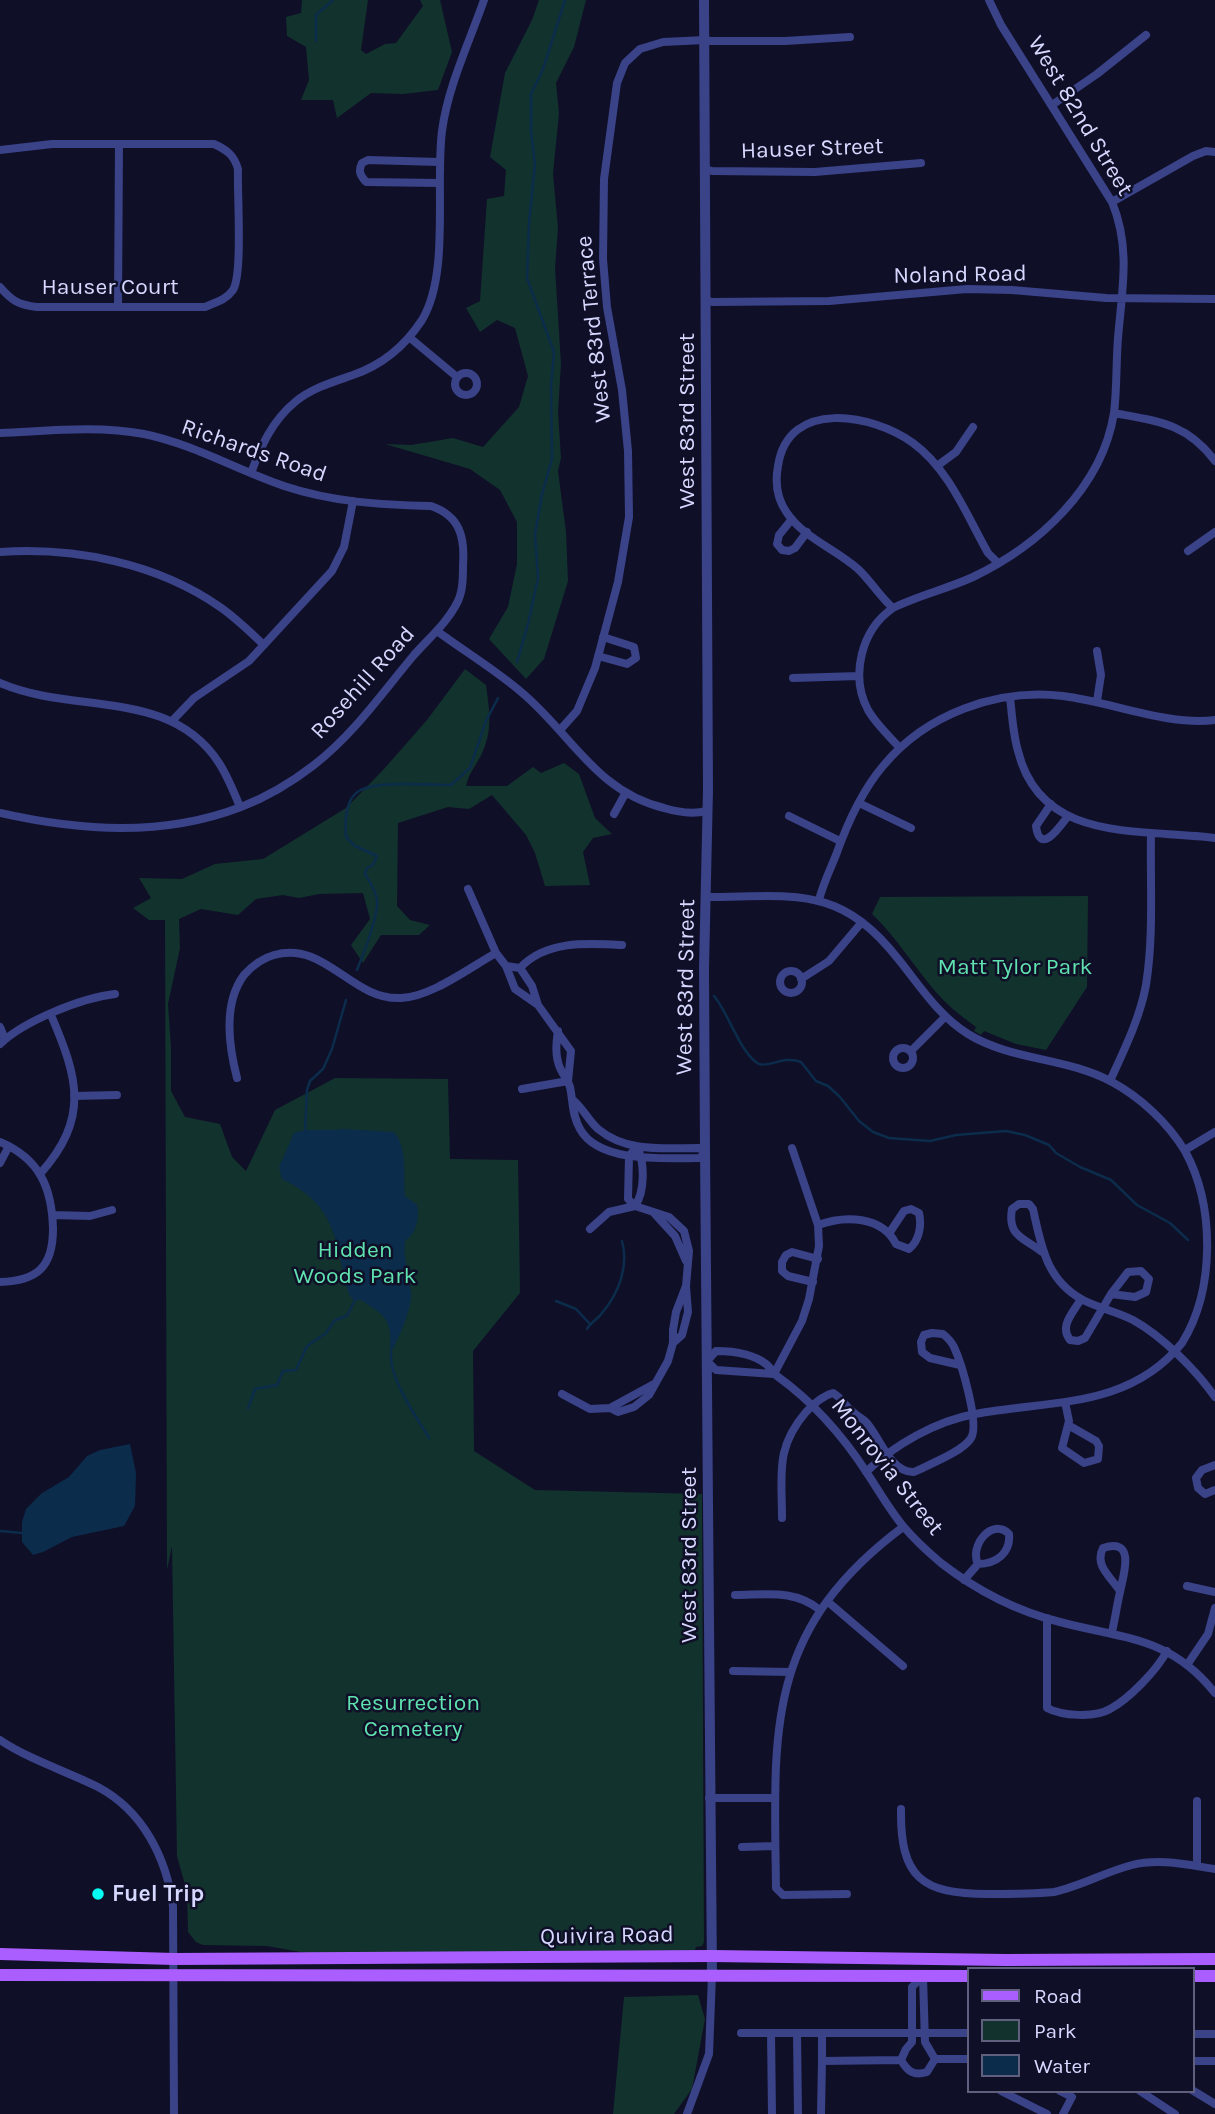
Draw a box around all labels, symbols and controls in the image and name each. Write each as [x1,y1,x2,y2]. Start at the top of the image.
street label: West 82nd Street [1021,31,1139,201]
street label: Hauser Street [740,133,884,165]
street label: West 83rd Terrace [570,234,618,424]
street label: Noland Road [893,260,1027,290]
street label: Hauser Court [41,273,179,301]
street label: West 83rd Street [673,333,701,509]
street label: Richards Road [178,413,330,489]
street label: Rosehill Road [305,621,421,745]
street label: West 83rd Street [671,899,701,1075]
park label: Matt Tylor Park [938,953,1092,981]
park label: Hidden Woods Park [294,1236,416,1290]
street label: Monrovia Street [825,1393,949,1541]
street label: West 83rd Street [675,1467,703,1643]
park label: Resurrection Cemetery [346,1689,480,1743]
place label: Fuel Trip [112,1880,204,1908]
marker: Fuel Trip [90,1886,106,1902]
street label: Quivira Road [540,1921,674,1951]
legend [967,1967,1194,2093]
text: Road [1034,1984,1082,2008]
text: Park [1034,2019,1077,2043]
text: Water [1034,2054,1090,2078]

